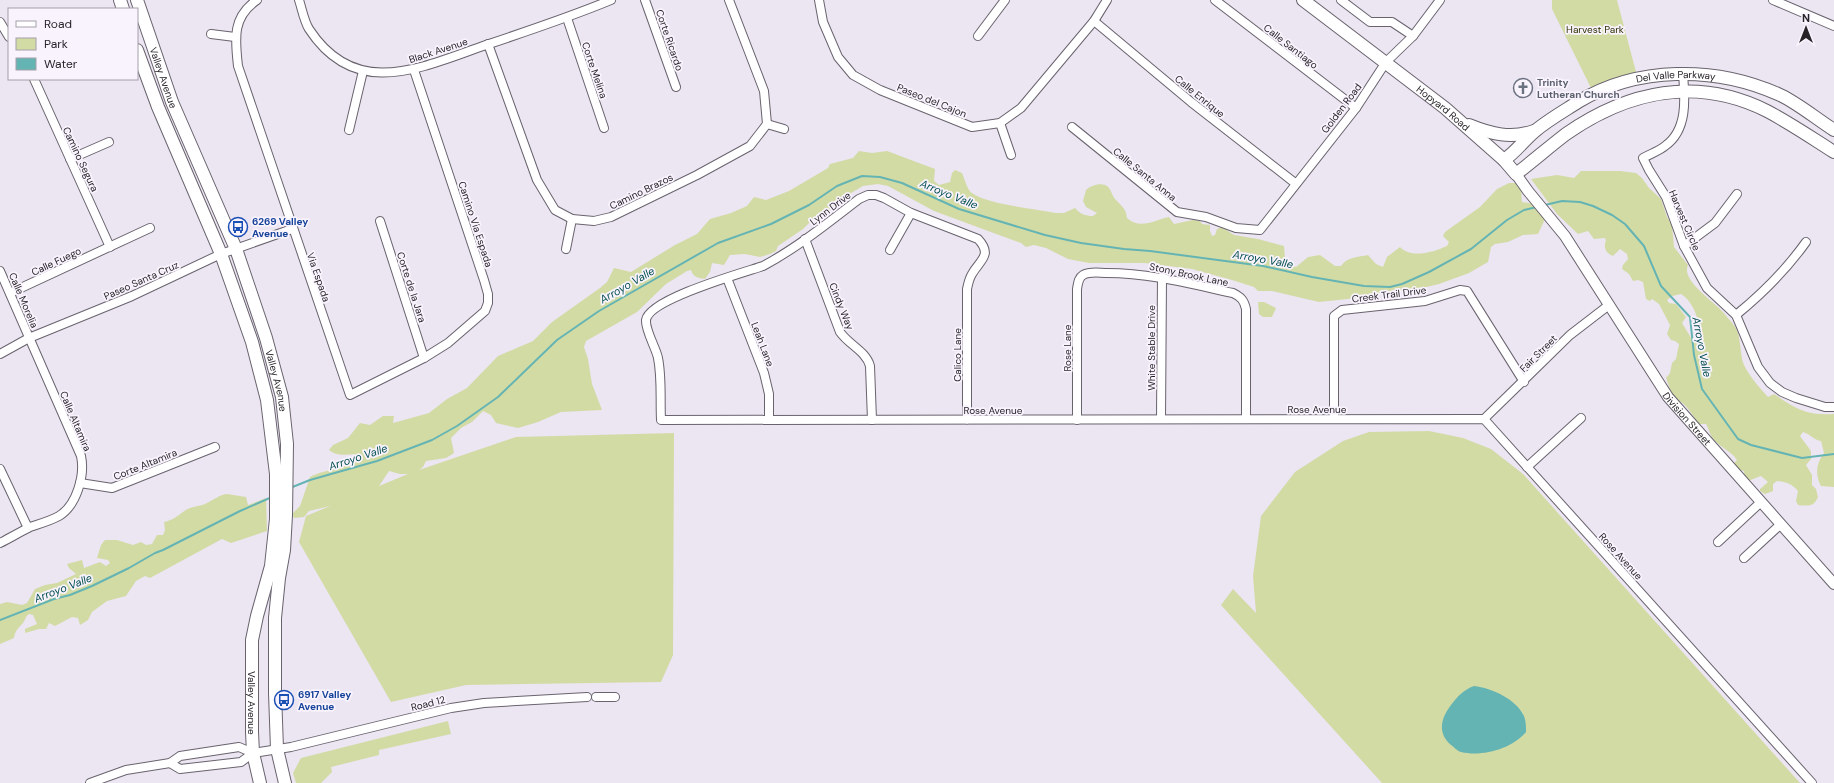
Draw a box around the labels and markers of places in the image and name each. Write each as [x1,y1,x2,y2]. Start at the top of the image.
place label: Trinity Lutheran Church [1537,76,1620,101]
church icon: Trinity Lutheran Church [1512,77,1534,99]
place label: 6269 Valley Avenue [252,215,308,240]
bus stop icon: 6269 Valley Avenue [227,216,249,238]
place label: 6917 Valley Avenue [298,688,351,713]
bus stop icon: 6917 Valley Avenue [273,689,295,711]

